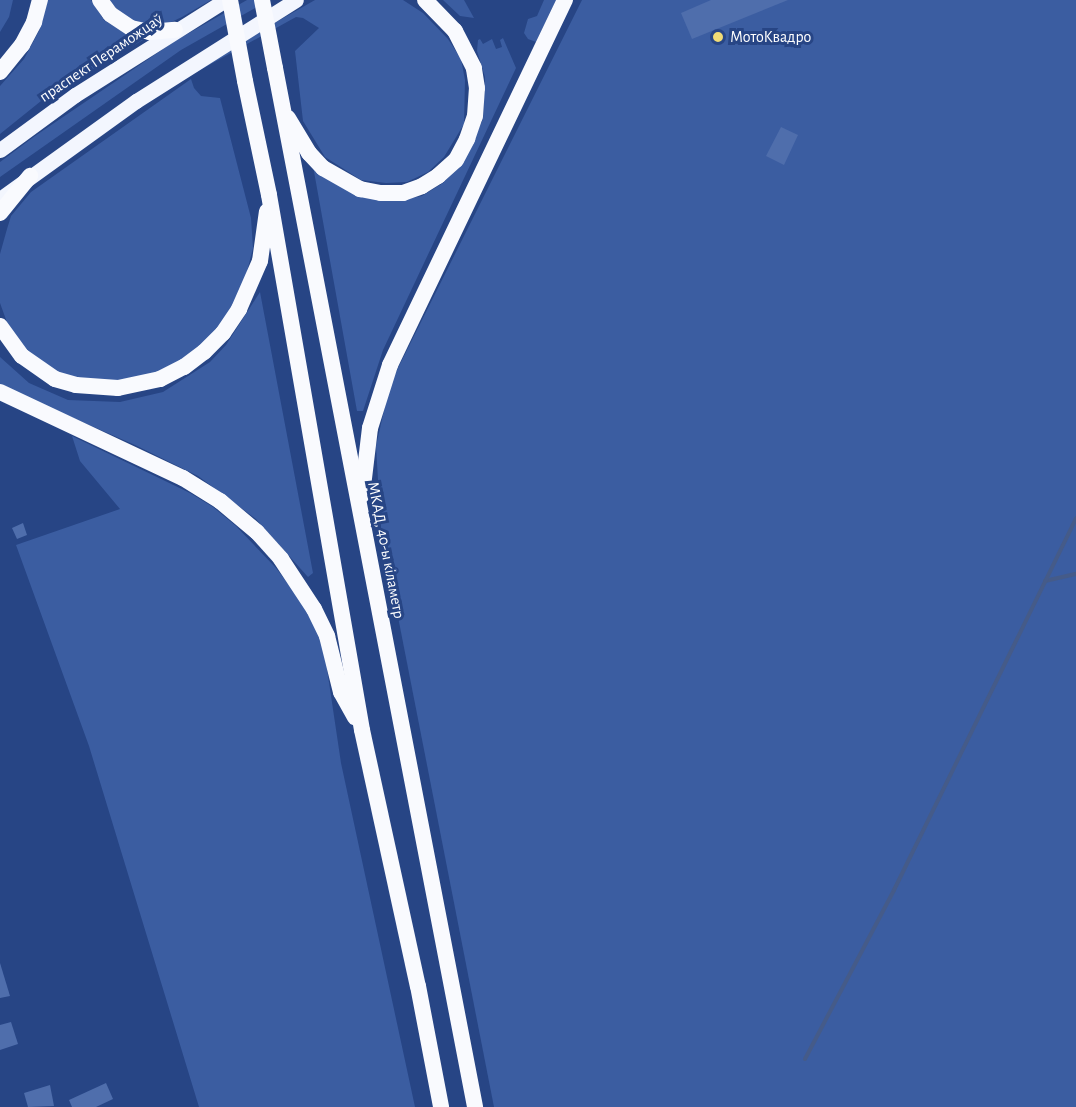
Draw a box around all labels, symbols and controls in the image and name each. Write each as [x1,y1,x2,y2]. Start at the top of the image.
street label: праспект Пераможцаў [36,10,166,106]
place label: МотоКвадро [730,27,811,47]
marker: МотоКвадро [711,30,725,44]
street label: МКАД, 40-ы кіламетр [363,480,409,620]

